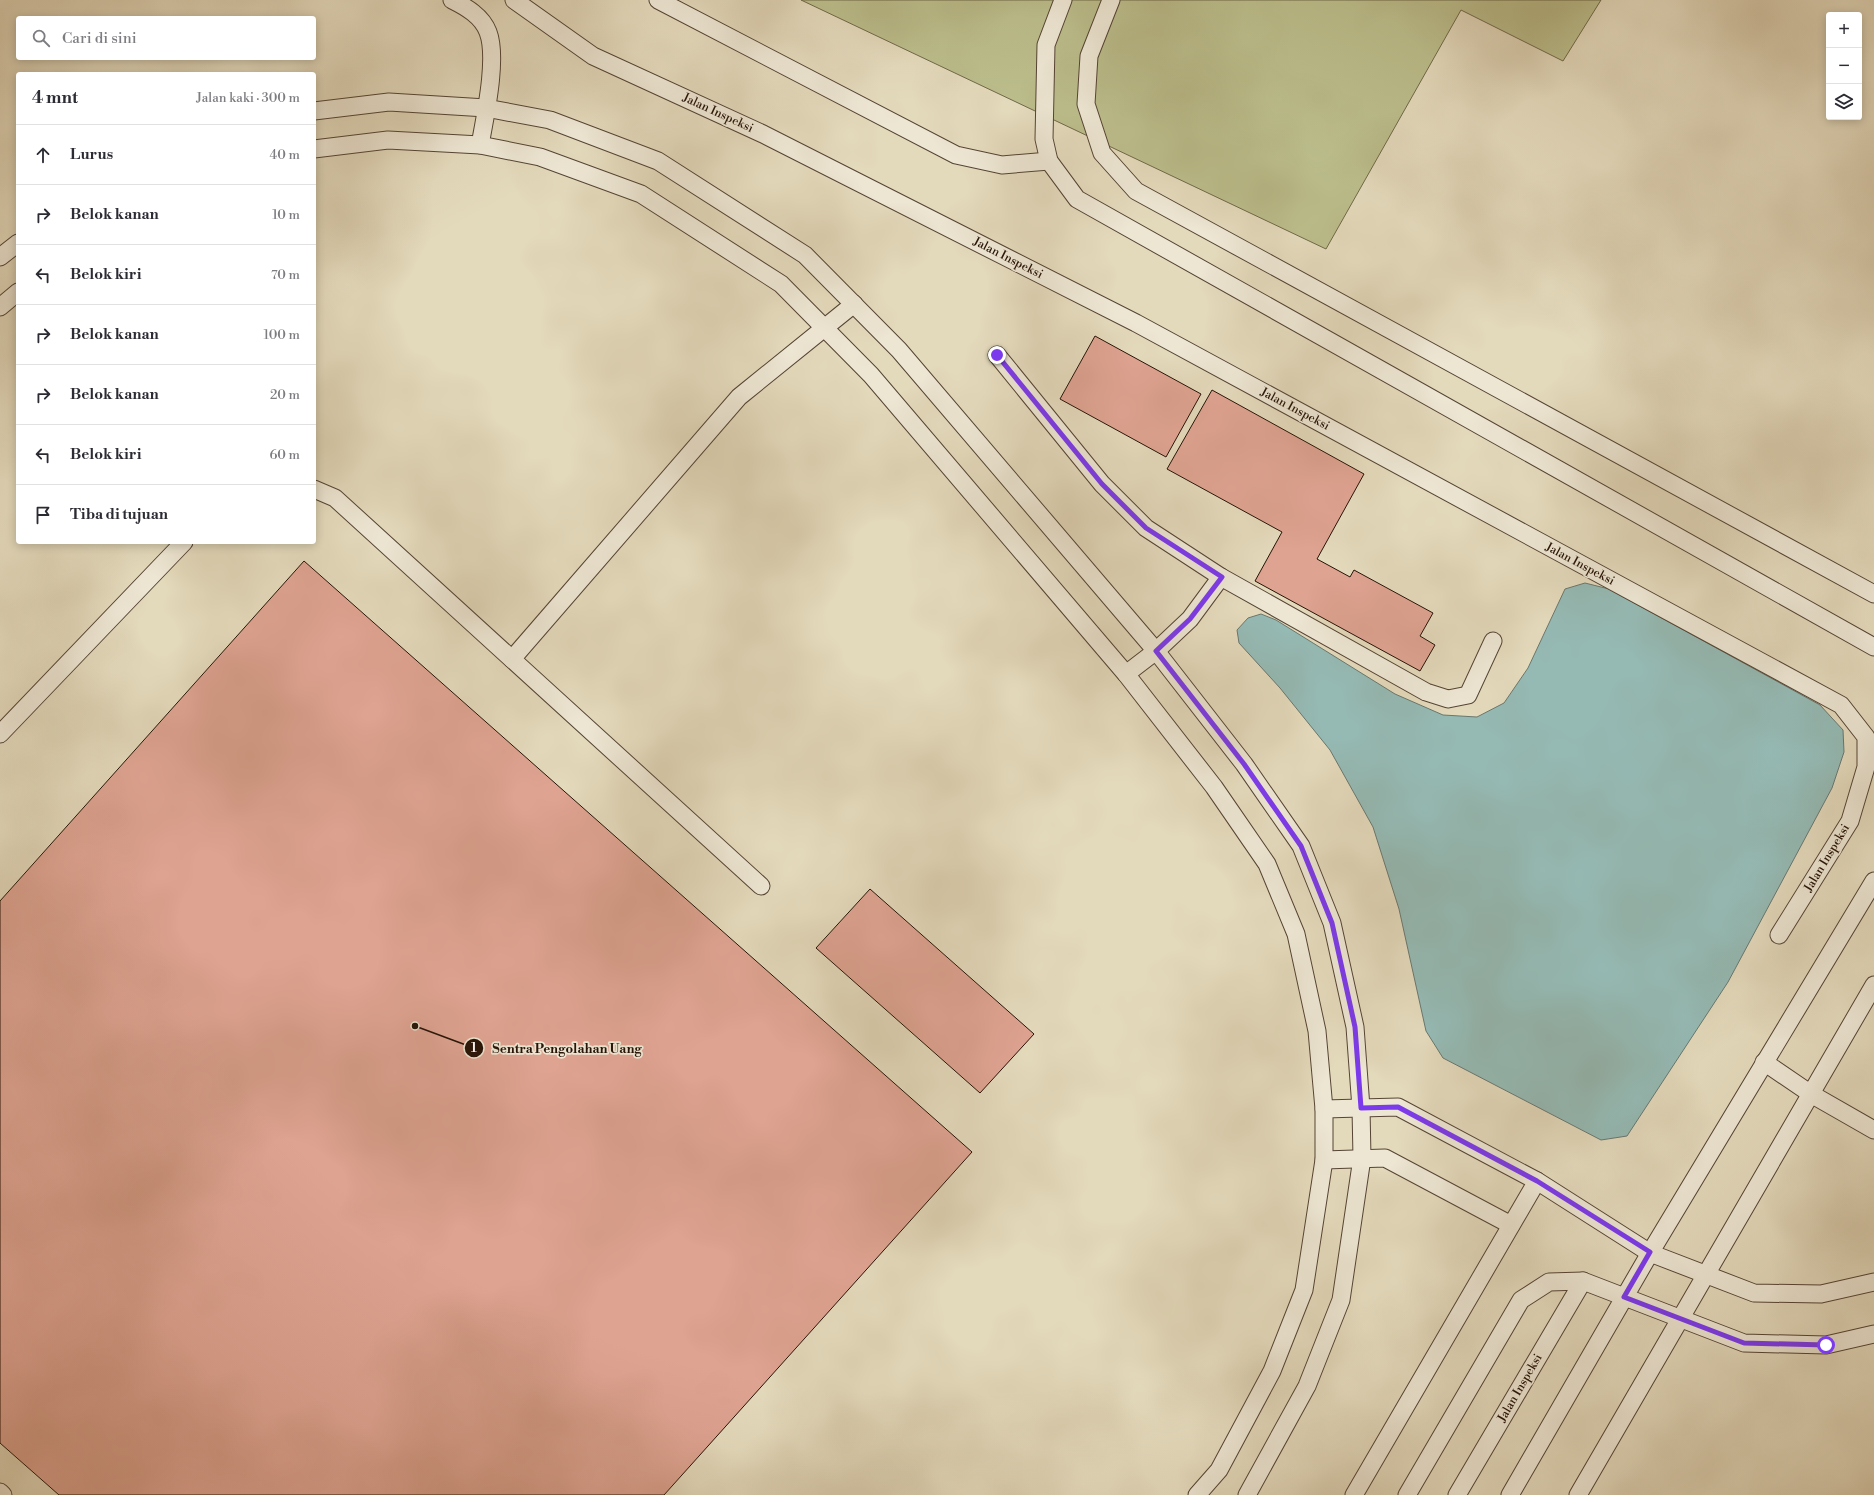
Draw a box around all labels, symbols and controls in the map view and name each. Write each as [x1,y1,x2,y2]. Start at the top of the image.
map controls [1826,12,1862,120]
button: + [1826,12,1862,48]
search box [16,16,316,60]
icon: search [30,27,52,49]
text: Cari di sini [62,29,137,48]
button: − [1826,48,1862,84]
button: layers [1826,84,1862,120]
text: 4 mnt [32,87,78,109]
text: Jalan kaki · 300 m [196,90,300,106]
street label: Jalan Inspeksi [679,90,756,136]
icon: ahead [32,144,54,166]
text: Lurus [70,145,113,164]
text: 40 m [270,147,300,163]
icon: right [32,204,54,226]
text: Belok kanan [70,205,159,224]
text: 10 m [272,207,300,223]
street label: Jalan Inspeksi [970,234,1045,282]
icon: left [32,264,54,286]
text: Belok kiri [70,265,141,284]
text: 70 m [271,267,300,283]
icon: right [32,324,54,346]
text: Belok kanan [70,325,159,344]
text: 100 m [264,327,300,343]
route end [988,346,1006,364]
icon: right [32,384,54,406]
street label: Jalan Inspeksi [1257,384,1332,434]
text: Belok kanan [70,385,159,404]
text: 20 m [270,387,300,403]
icon: left [32,444,54,466]
text: Belok kiri [70,445,141,464]
text: 60 m [269,447,300,463]
icon: arrive [32,504,54,526]
text: Tiba di tujuan [70,505,168,524]
street label: Jalan Inspeksi [1542,539,1617,589]
street label: Jalan Inspeksi [1800,821,1853,895]
callout: Sentra Pengolahan Uang [464,1036,650,1061]
text: 1 [471,1041,477,1056]
text: Sentra Pengolahan Uang [492,1041,642,1057]
route start [1817,1336,1835,1354]
street label: Jalan Inspeksi [1494,1351,1546,1426]

